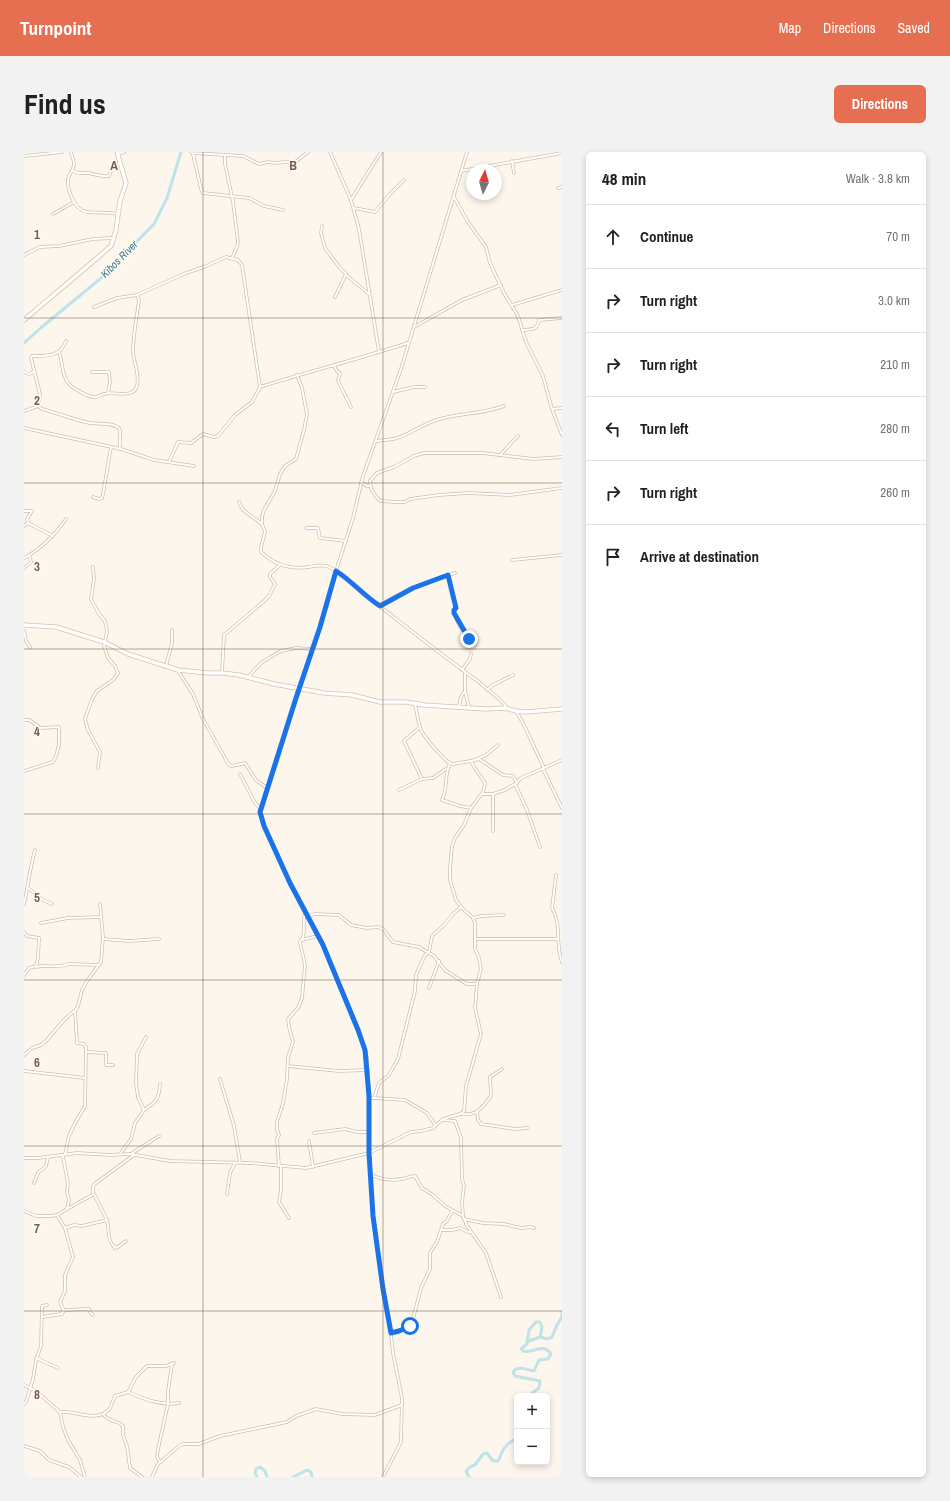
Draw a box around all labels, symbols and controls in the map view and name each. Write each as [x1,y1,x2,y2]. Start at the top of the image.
text: Turnpoint [20,15,92,41]
text: Map [779,19,801,37]
text: Directions [823,19,875,37]
text: Saved [897,19,930,37]
text: Find us [24,85,106,123]
button: Directions [834,85,926,123]
text: A [110,157,118,174]
text: B [289,157,297,174]
north arrow [466,164,502,200]
text: 48 min [602,167,646,190]
text: Walk · 3.8 km [846,170,910,187]
text: 1 [34,226,40,243]
icon: ahead [602,226,624,248]
text: Continue [640,226,693,247]
text: 70 m [886,228,910,245]
water label: Kibos River [97,237,141,281]
icon: right [602,290,624,312]
text: Turn right [640,290,697,311]
text: 3.0 km [878,292,910,309]
icon: right [602,354,624,376]
text: Turn right [640,354,697,375]
text: 210 m [880,356,910,373]
text: 2 [34,392,40,409]
icon: left [602,418,624,440]
text: Turn left [640,418,688,439]
text: 280 m [880,420,910,437]
icon: right [602,482,624,504]
text: Turn right [640,482,697,503]
text: 260 m [880,484,910,501]
icon: arrive [602,546,624,568]
text: Arrive at destination [640,546,759,567]
text: 3 [34,558,40,575]
route end [460,630,478,648]
text: 4 [34,723,40,740]
text: 5 [34,889,40,906]
text: 6 [34,1054,40,1071]
text: 7 [34,1220,40,1237]
route start [401,1317,419,1335]
text: 8 [34,1386,40,1403]
map controls [514,1393,550,1465]
button: + [514,1393,550,1429]
button: − [514,1429,550,1465]

